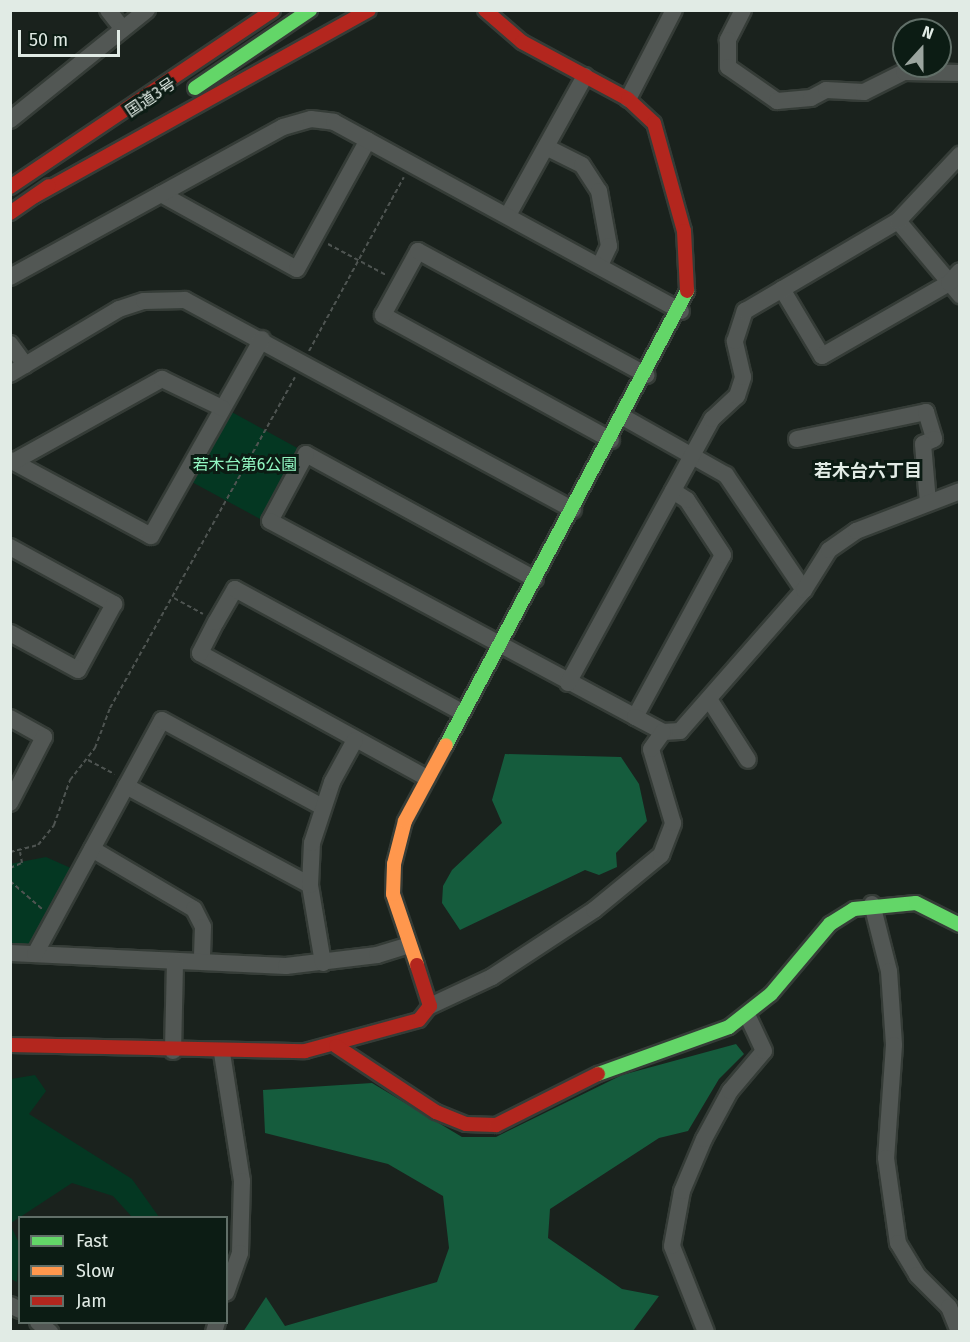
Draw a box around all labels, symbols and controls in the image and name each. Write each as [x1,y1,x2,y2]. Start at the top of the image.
scale bar [21,18,123,56]
north arrow [892,18,952,78]
text: N [920,22,936,43]
text: 50 m [29,29,68,51]
street label: 国道3号 [122,74,180,122]
park label: 若木台第6公園 [193,455,297,475]
district label: 若木台六丁目 [814,460,922,482]
legend [18,1216,228,1324]
text: Fast [76,1230,108,1252]
text: Slow [76,1260,114,1282]
text: Jam [76,1290,107,1312]

